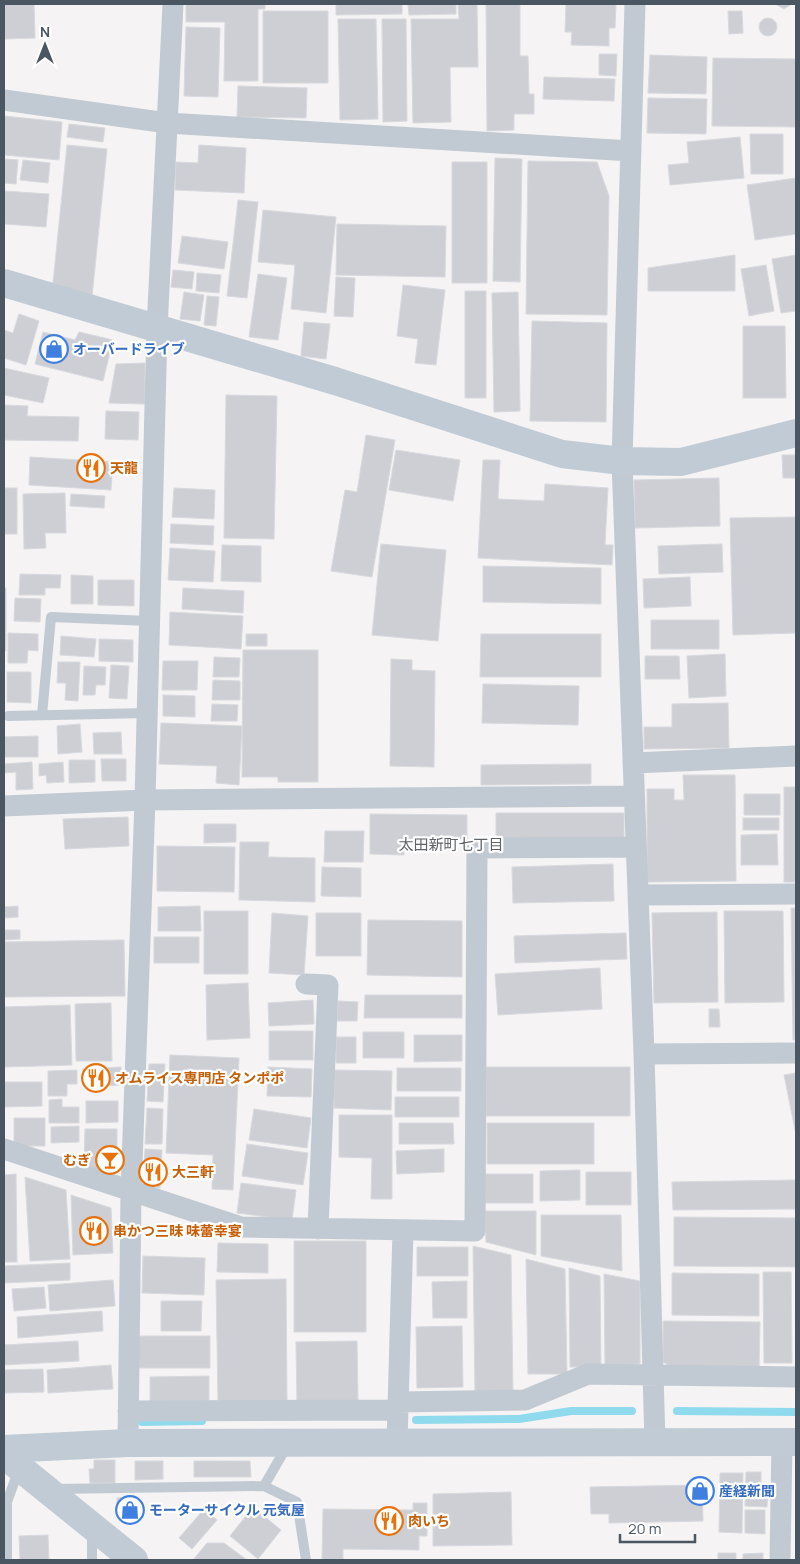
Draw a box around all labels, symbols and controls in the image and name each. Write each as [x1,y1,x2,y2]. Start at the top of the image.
north arrow [20,20,70,70]
text: N [40,22,50,41]
shop icon: オーバードライブ [39,334,69,364]
place label: オーバードライブ [73,339,185,358]
restaurant icon: 天龍 [76,453,106,483]
place label: 天龍 [110,458,138,477]
district label: 太田新町七丁目 [398,834,504,855]
restaurant icon: オムライス専門店 タンポポ [81,1063,111,1093]
place label: オムライス専門店 タンポポ [115,1068,284,1087]
bar icon: むぎ [95,1145,125,1175]
place label: むぎ [63,1150,91,1169]
restaurant icon: 大三軒 [138,1157,168,1187]
place label: 大三軒 [172,1162,214,1181]
restaurant icon: 串かつ三昧 味蕾幸宴 [79,1216,109,1246]
place label: 串かつ三昧 味蕾幸宴 [113,1221,242,1240]
shop icon: 産経新聞 [685,1476,715,1506]
place label: 産経新聞 [719,1481,775,1500]
shop icon: モーターサイクル 元気屋 [115,1495,145,1525]
place label: モーターサイクル 元気屋 [149,1500,305,1519]
restaurant icon: 肉いち [374,1506,404,1536]
place label: 肉いち [408,1511,450,1530]
scale bar [620,1512,695,1544]
text: 20 m [628,1518,661,1539]

